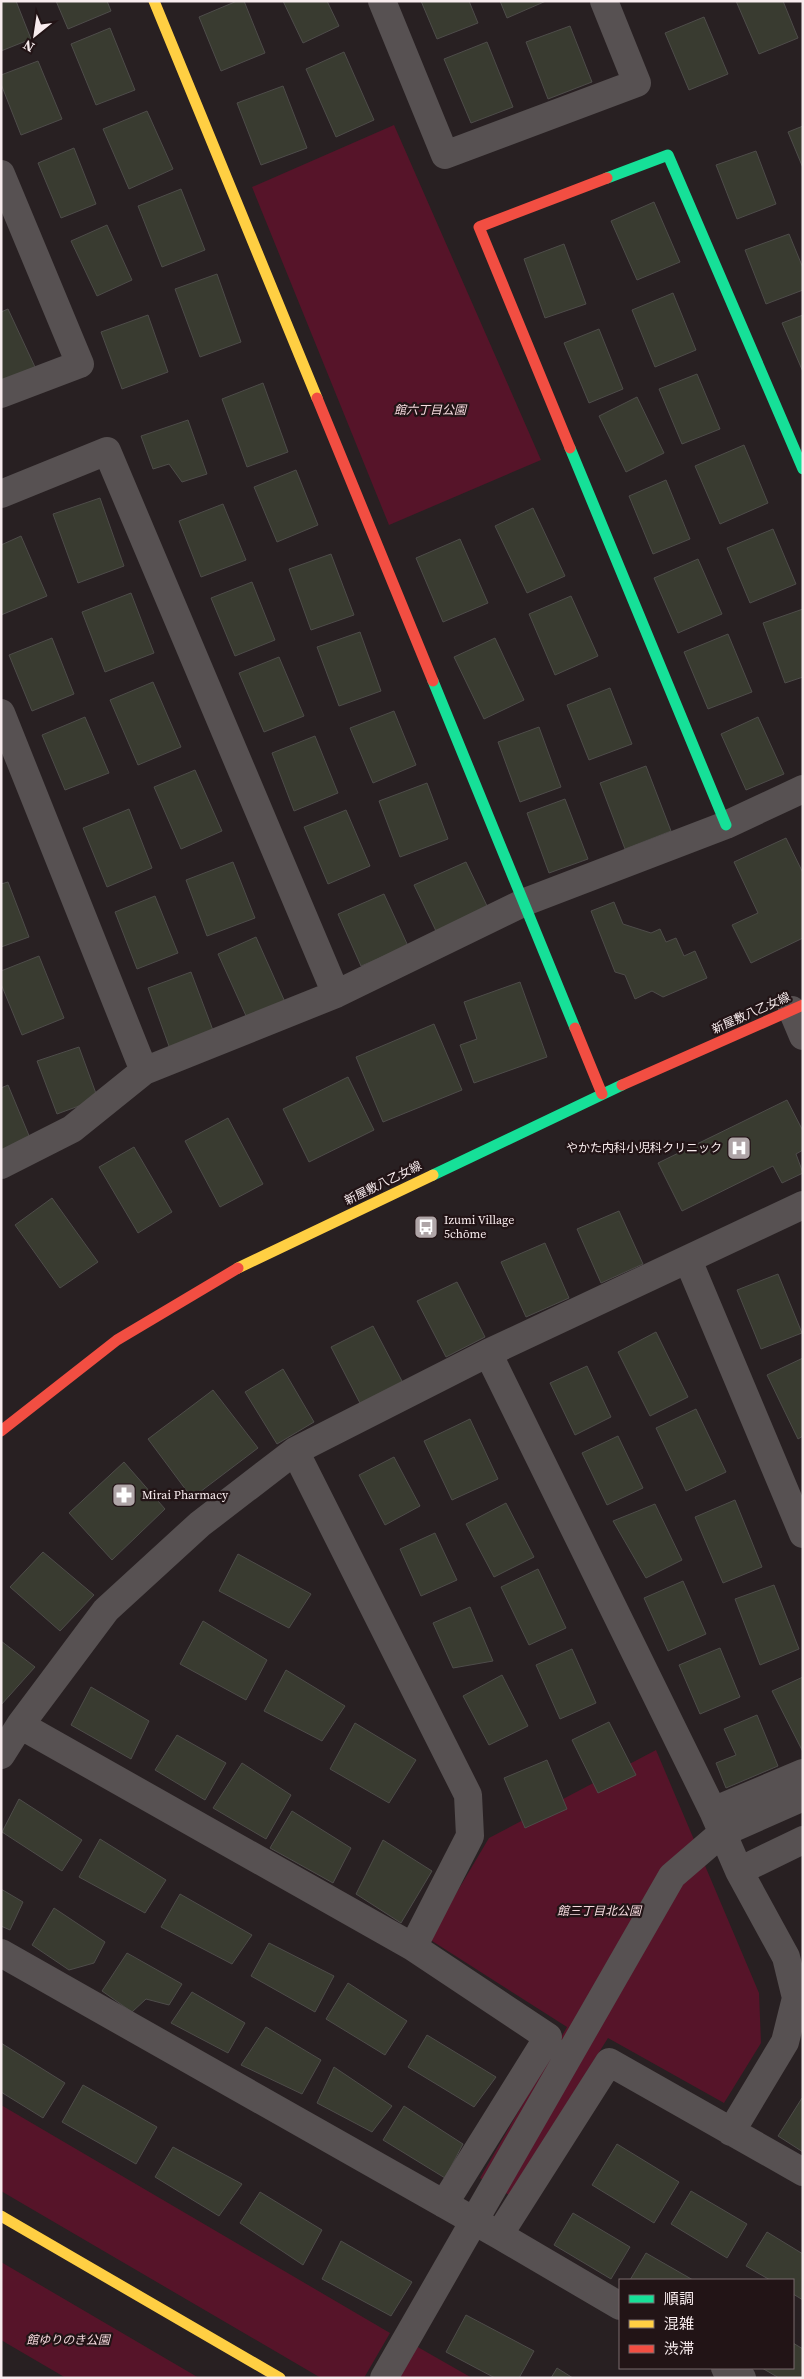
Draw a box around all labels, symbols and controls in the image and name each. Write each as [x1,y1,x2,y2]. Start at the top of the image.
north arrow [10,10,60,60]
text: N [19,35,38,57]
park label: 館六丁目公園 [394,402,468,418]
street label: 新屋敷八乙女線 [709,989,793,1037]
hospital icon: やかた内科小児科クリニック [726,1135,752,1161]
place label: やかた内科小児科クリニック [566,1140,722,1156]
street label: 新屋敷八乙女線 [342,1157,424,1209]
place label: Izumi Village 5chōme [444,1212,514,1242]
bus stop icon: Izumi Village 5chōme [413,1214,439,1240]
pharmacy icon: Mirai Pharmacy [111,1482,137,1508]
place label: Mirai Pharmacy [142,1487,229,1503]
park label: 館三丁目北公園 [557,1903,643,1919]
legend [619,2279,794,2369]
text: 順調 [664,2288,694,2309]
text: 混雑 [664,2313,694,2334]
park label: 館ゆりのき公園 [26,2332,112,2348]
text: 渋滞 [664,2338,694,2359]

